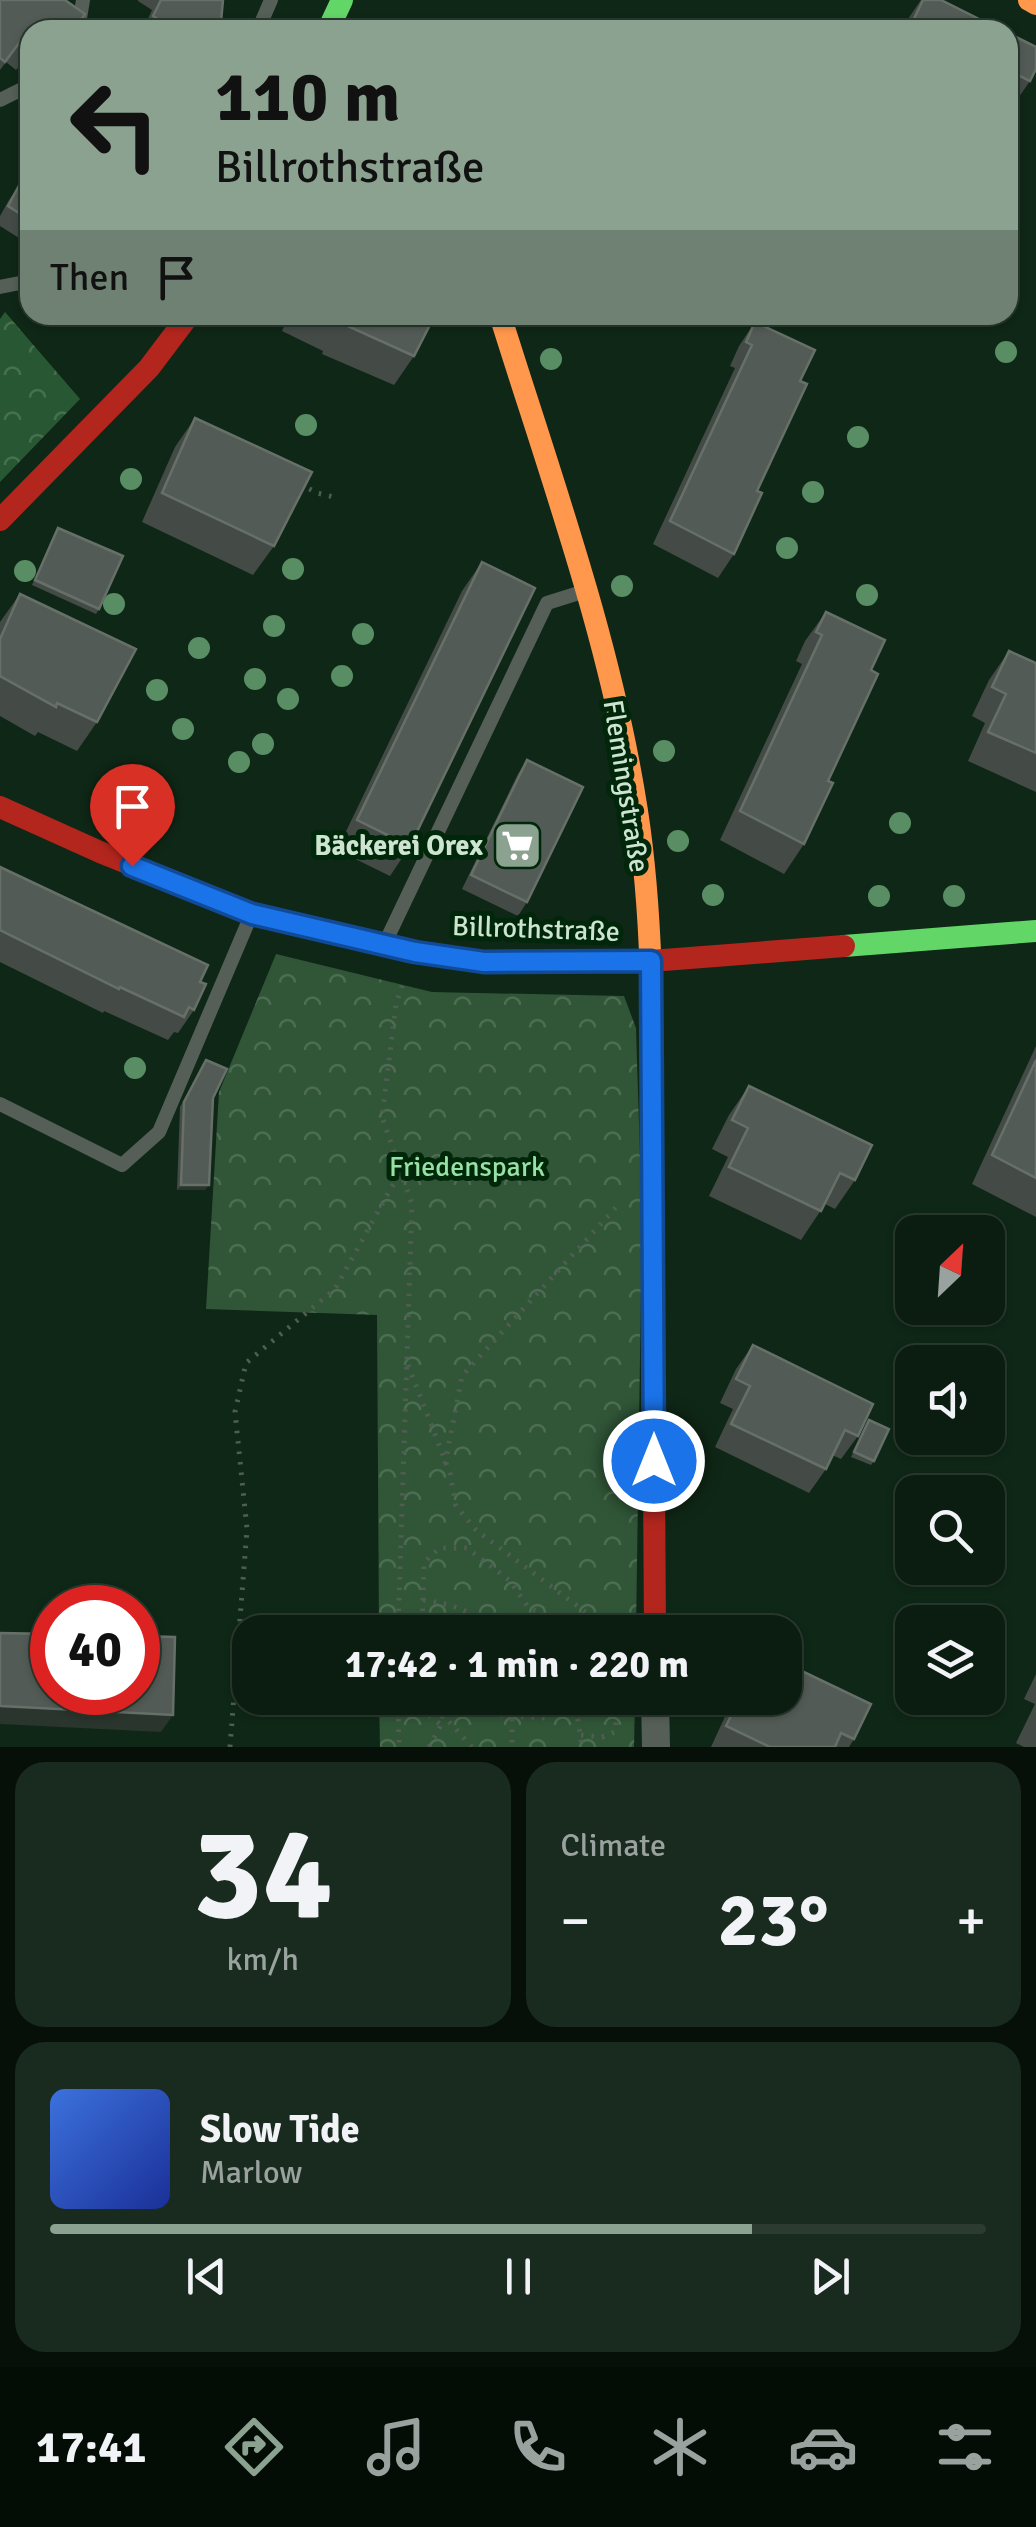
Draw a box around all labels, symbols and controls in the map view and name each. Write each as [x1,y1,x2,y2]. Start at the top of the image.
text: 110 m [215,54,400,140]
icon: left [50,60,180,190]
text: Billrothstraße [215,140,485,195]
icon: arrive [149,250,204,305]
text: Then [50,254,129,301]
street label: Flemingstraße [596,697,656,875]
pin [90,764,175,867]
icon: arrive [105,779,160,834]
supermarket icon: Bäckerei Orex [492,819,544,871]
place label: Bäckerei Orex [314,829,484,863]
street label: Billrothstraße [452,909,620,949]
park label: Friedenspark [389,1150,545,1184]
north arrow [895,1215,1005,1325]
map controls [895,1215,1005,1715]
button: sound [895,1345,1005,1455]
position arrow [602,1409,706,1513]
button: search [895,1475,1005,1585]
speed limit sign: 40 [30,1585,160,1715]
button: layers [895,1605,1005,1715]
text: 17:42 · 1 min · 220 m [345,1641,689,1688]
text: 34 [193,1795,333,1955]
text: Climate [561,1826,666,1865]
text: 23° [718,1874,829,1967]
text: − [561,1887,590,1955]
text: + [956,1887,986,1955]
text: km/h [227,1940,299,1979]
text: Slow Tide [200,2106,360,2153]
text: Marlow [200,2153,302,2192]
icon: previous [179,2249,234,2304]
icon: pause [491,2249,546,2304]
icon: next [803,2249,858,2304]
icon: directions [219,2412,289,2482]
icon: music [361,2412,431,2482]
icon: phone [503,2412,573,2482]
icon: climate [645,2412,715,2482]
icon: car [788,2412,858,2482]
icon: filters [930,2412,1000,2482]
text: 17:41 [36,2420,147,2475]

